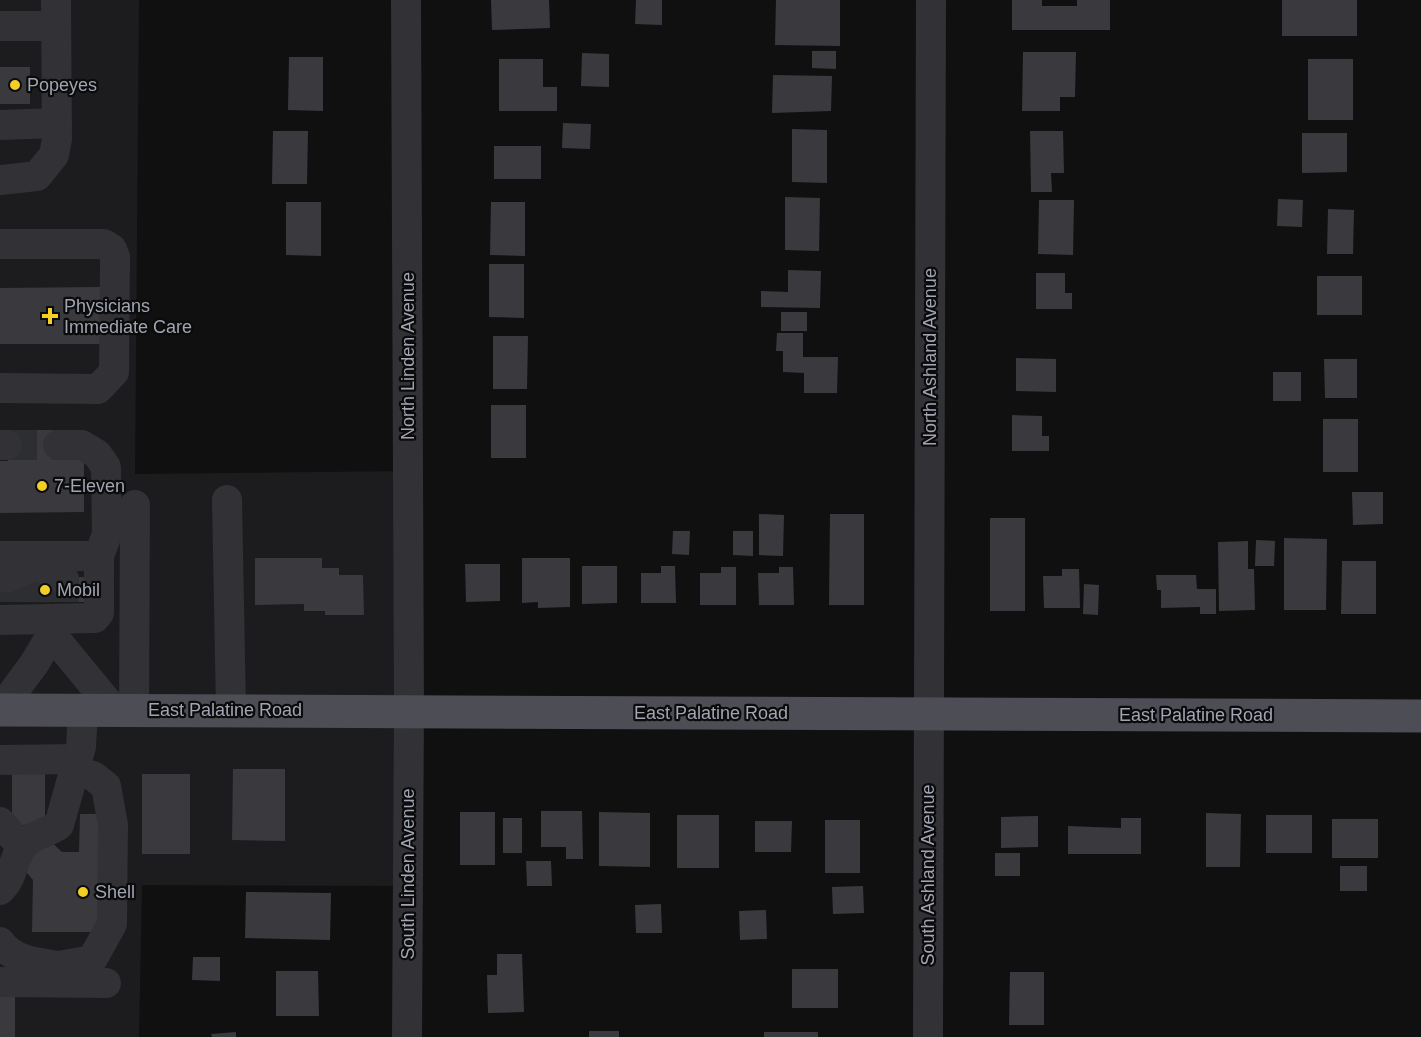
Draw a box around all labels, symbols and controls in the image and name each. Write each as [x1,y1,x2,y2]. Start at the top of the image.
place label: Popeyes [27,75,97,95]
marker: Popeyes [8,78,22,92]
street label: North Ashland Avenue [920,268,940,446]
street label: North Linden Avenue [398,272,418,440]
place label: Physicians Immediate Care [64,296,192,337]
marker: Physicians Immediate Care [41,307,59,325]
place label: 7-Eleven [54,476,125,496]
marker: 7-Eleven [35,479,49,493]
place label: Mobil [57,580,100,600]
marker: Mobil [38,583,52,597]
street label: East Palatine Road [148,700,302,720]
street label: East Palatine Road [634,703,788,723]
street label: East Palatine Road [1119,705,1273,725]
street label: South Ashland Avenue [918,785,938,965]
street label: South Linden Avenue [398,789,418,959]
place label: Shell [95,882,135,902]
marker: Shell [76,885,90,899]

